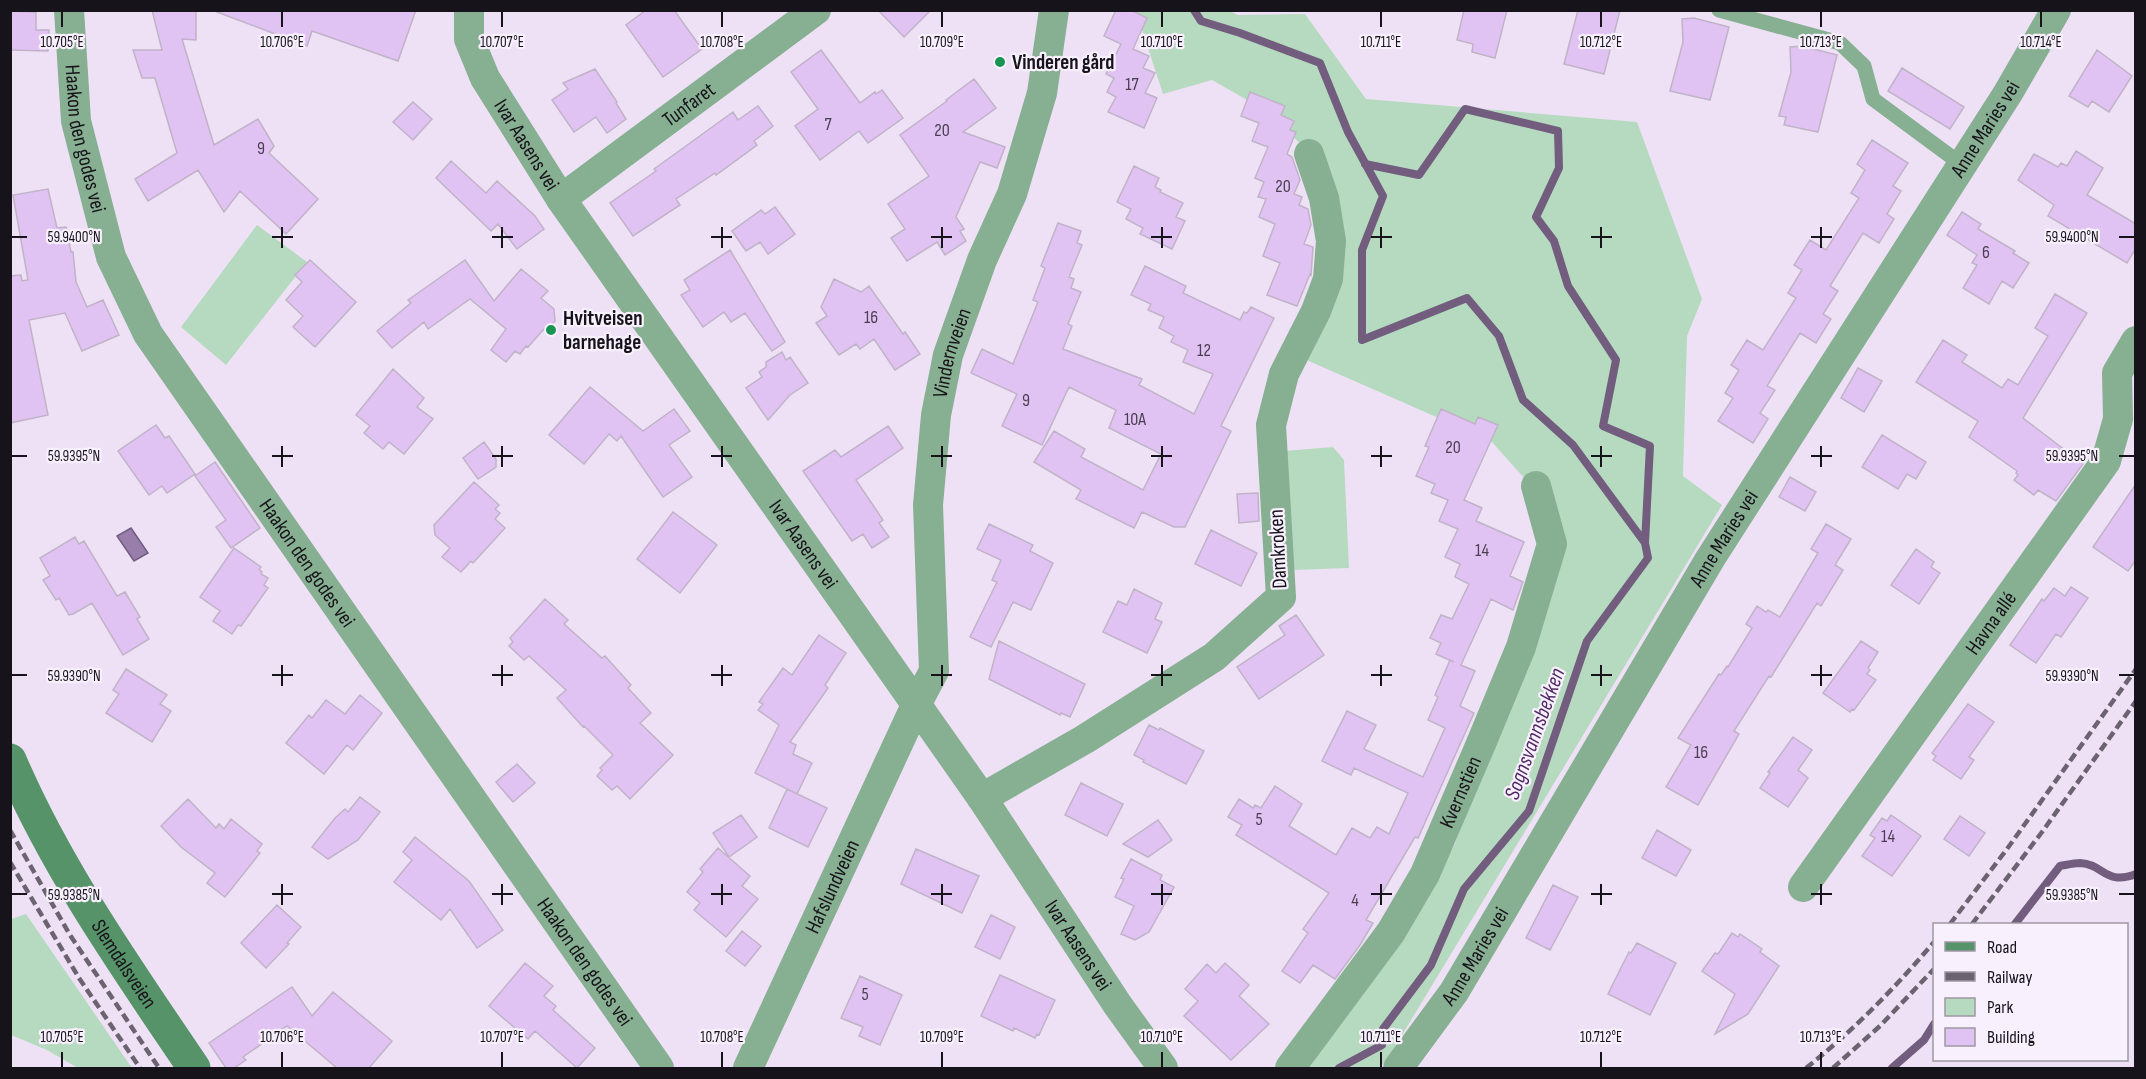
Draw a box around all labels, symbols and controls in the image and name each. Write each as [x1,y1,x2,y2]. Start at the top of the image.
text: 10.705°E [40,33,84,52]
text: 10.706°E [260,33,304,52]
text: 10.707°E [480,33,524,52]
text: 10.708°E [700,33,744,52]
text: 10.709°E [920,33,964,52]
text: 10.710°E [1141,33,1183,52]
text: 10.711°E [1361,33,1401,52]
text: 10.712°E [1580,33,1622,52]
text: 10.713°E [1800,33,1842,52]
text: 10.714°E [2020,33,2062,52]
place label: Vinderen gård [1012,50,1115,75]
marker: Vinderen gård [993,55,1007,69]
street label: Haakon den godes vei [60,64,112,215]
house number: 17 [1125,74,1140,95]
street label: Anne Maries vei [1945,76,2025,183]
street label: Tunfaret [658,77,720,132]
street label: Ivar Aasens vei [489,94,565,195]
house number: 7 [824,114,832,135]
house number: 20 [934,120,950,141]
house number: 9 [257,138,265,159]
house number: 20 [1275,176,1291,197]
text: 59.9400°N [47,228,101,247]
text: 59.9400°N [2045,228,2099,247]
house number: 6 [1982,242,1990,263]
street label: Vindernveien [927,305,976,400]
place label: Hvitveisen barnehage [563,306,643,355]
house number: 16 [864,307,878,328]
marker: Hvitveisen barnehage [544,323,558,337]
house number: 12 [1197,340,1211,361]
house number: 9 [1022,390,1030,411]
house number: 10A [1124,409,1146,430]
house number: 20 [1445,437,1461,458]
text: 59.9395°N [48,447,100,466]
text: 59.9395°N [2046,447,2098,466]
street label: Anne Maries vei [1683,485,1763,592]
street label: Haakon den godes vei [254,494,361,632]
street label: Ivar Aasens vei [764,495,844,594]
street label: Damkroken [1263,509,1293,589]
house number: 14 [1475,540,1489,561]
street label: Havna allé [1960,587,2022,659]
water label: Sognsvannsbekken [1499,664,1571,804]
text: 59.9390°N [47,667,101,686]
text: 59.9390°N [2045,667,2099,686]
house number: 16 [1694,742,1708,763]
street label: Kvernstien [1434,752,1487,832]
house number: 5 [1255,809,1263,830]
house number: 14 [1881,826,1895,847]
street label: Hafslundveien [800,836,864,937]
text: 59.9385°N [48,886,100,905]
text: 59.9385°N [2046,886,2098,905]
house number: 4 [1351,890,1359,911]
street label: Haakon den godes vei [532,893,638,1031]
street label: Ivar Aasens vei [1040,895,1117,995]
street label: Anne Maries vei [1436,903,1514,1011]
street label: Slemdalsveien [86,915,162,1013]
legend [1933,923,2128,1061]
text: Road [1987,937,2017,958]
text: Railway [1987,967,2032,988]
house number: 5 [861,984,869,1005]
text: Park [1987,997,2013,1018]
text: Building [1987,1027,2035,1048]
text: 10.705°E [40,1028,84,1047]
text: 10.706°E [260,1028,304,1047]
text: 10.707°E [480,1028,524,1047]
text: 10.708°E [700,1028,744,1047]
text: 10.709°E [920,1028,964,1047]
text: 10.710°E [1141,1028,1183,1047]
text: 10.711°E [1361,1028,1401,1047]
text: 10.712°E [1580,1028,1622,1047]
text: 10.713°E [1800,1028,1842,1047]

